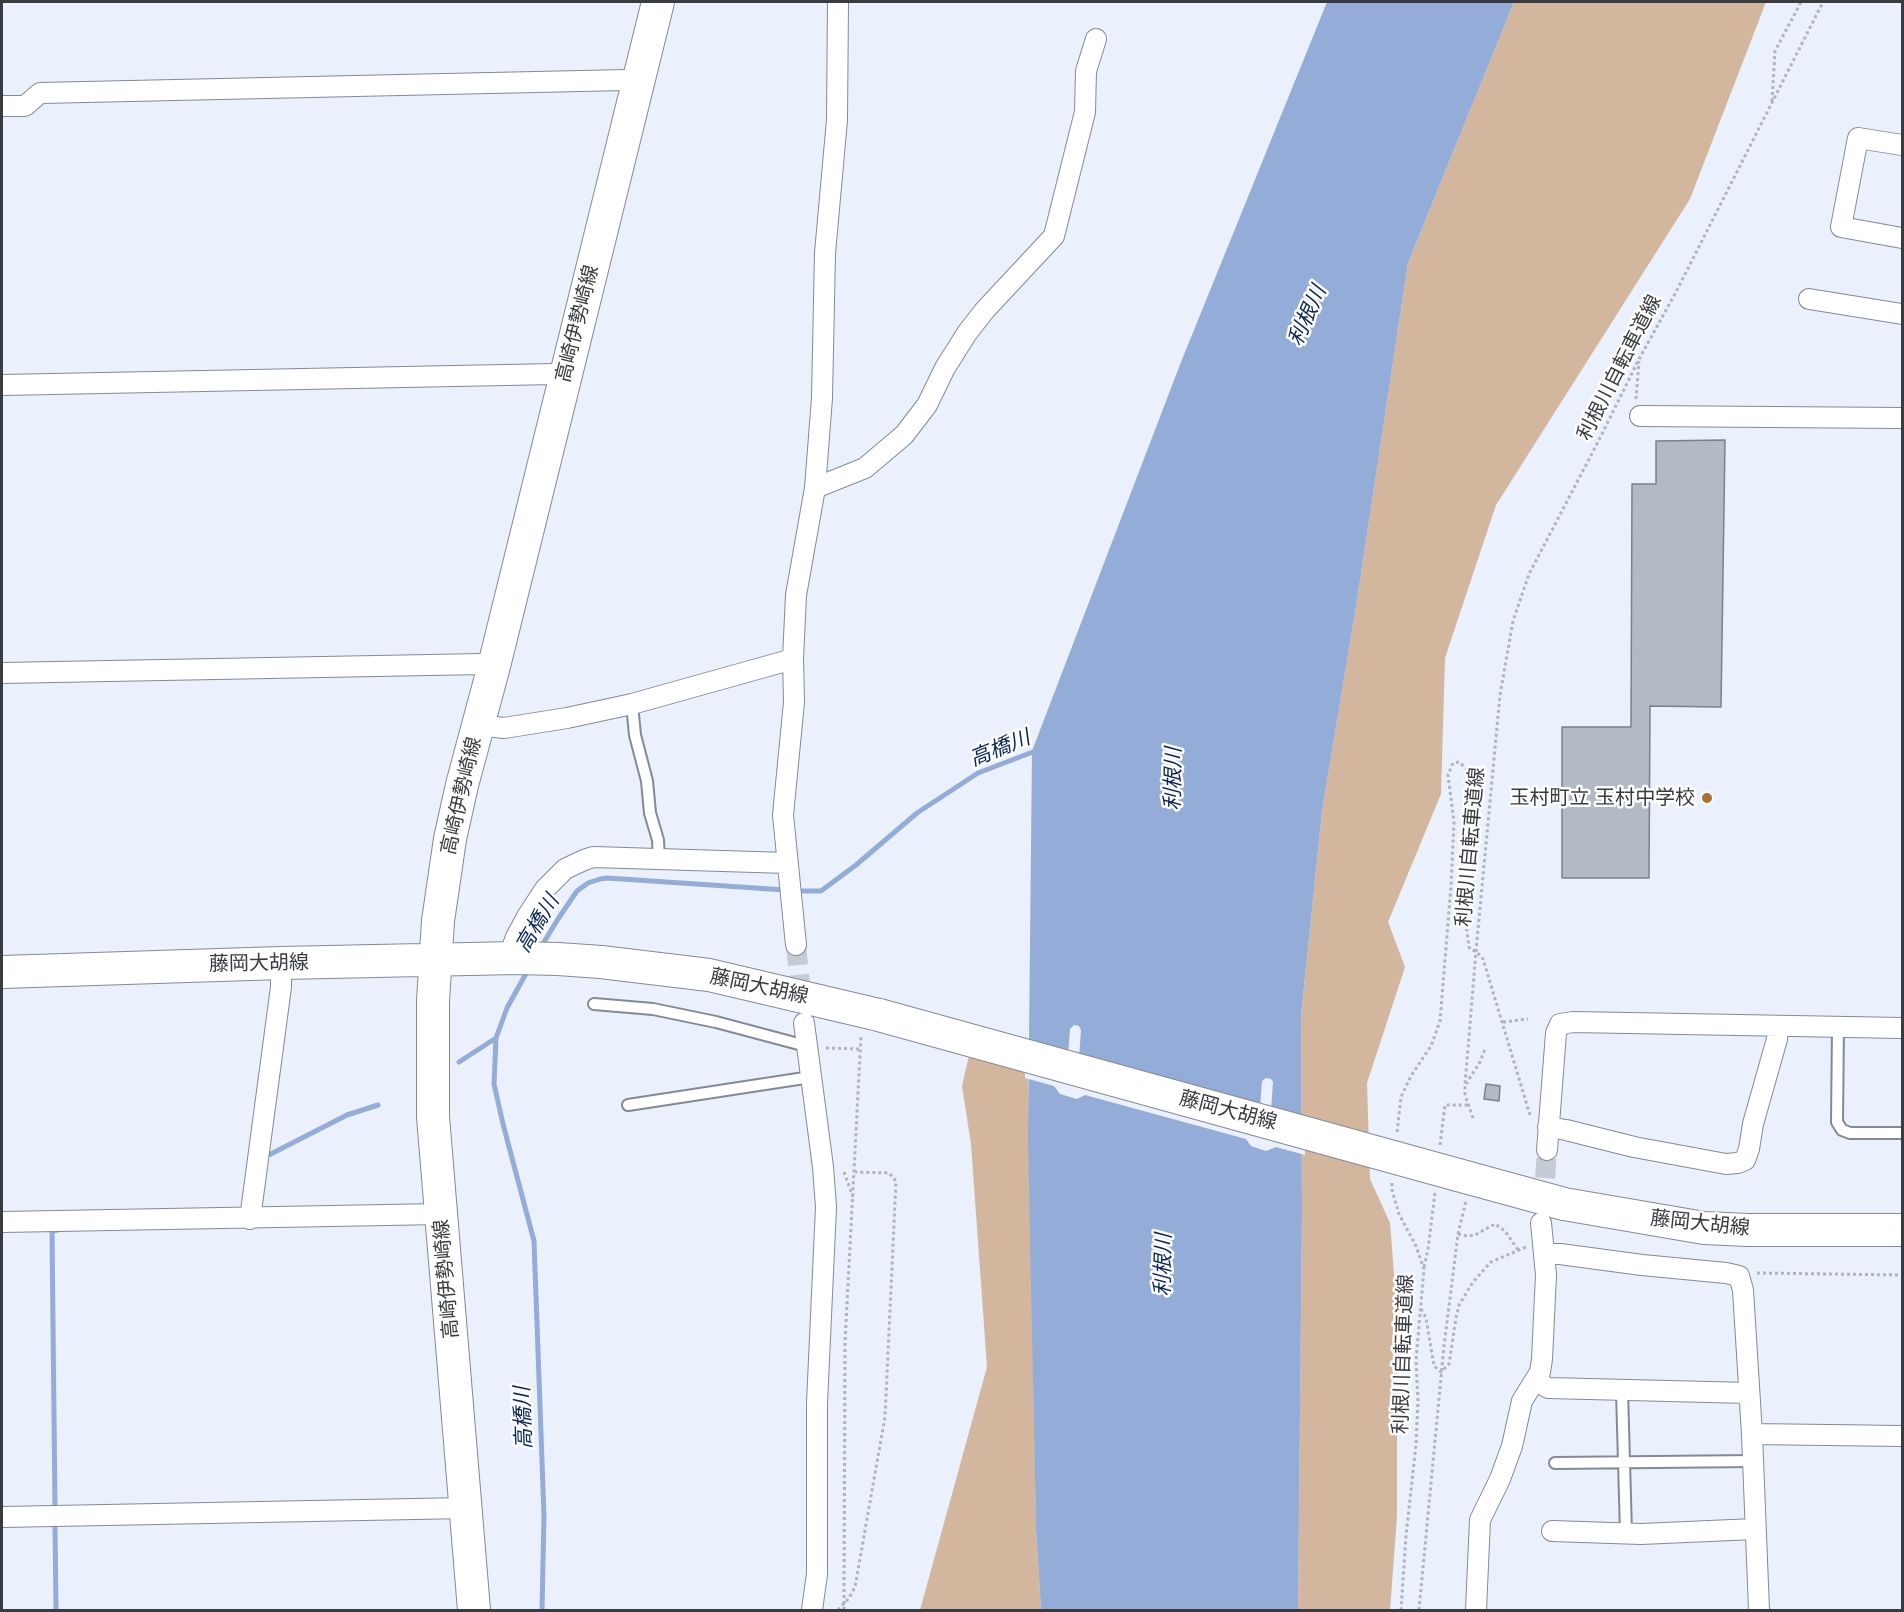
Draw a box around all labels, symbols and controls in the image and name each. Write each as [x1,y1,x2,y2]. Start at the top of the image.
street label: 高崎伊勢崎線 [552,263,604,385]
water label: 利根川 [1284,282,1332,350]
street label: 利根川自転車道線 [1573,291,1667,445]
water label: 高橋川 [966,726,1034,772]
street label: 高崎伊勢崎線 [437,735,487,857]
water label: 利根川 [1161,747,1187,811]
street label: 利根川自転車道線 [1452,766,1490,928]
place label: 玉村町立 玉村中学校 [1509,786,1695,810]
marker: 玉村町立 玉村中学校 [1700,791,1714,805]
water label: 高橋川 [511,891,565,957]
street label: 藤岡大胡線 [209,951,309,977]
street label: 藤岡大胡線 [708,965,810,1009]
street label: 藤岡大胡線 [1177,1086,1279,1136]
street label: 藤岡大胡線 [1649,1207,1751,1241]
street label: 高崎伊勢崎線 [430,1218,464,1340]
water label: 利根川 [1151,1233,1177,1297]
street label: 利根川自転車道線 [1389,1274,1419,1434]
water label: 高橋川 [510,1386,538,1450]

